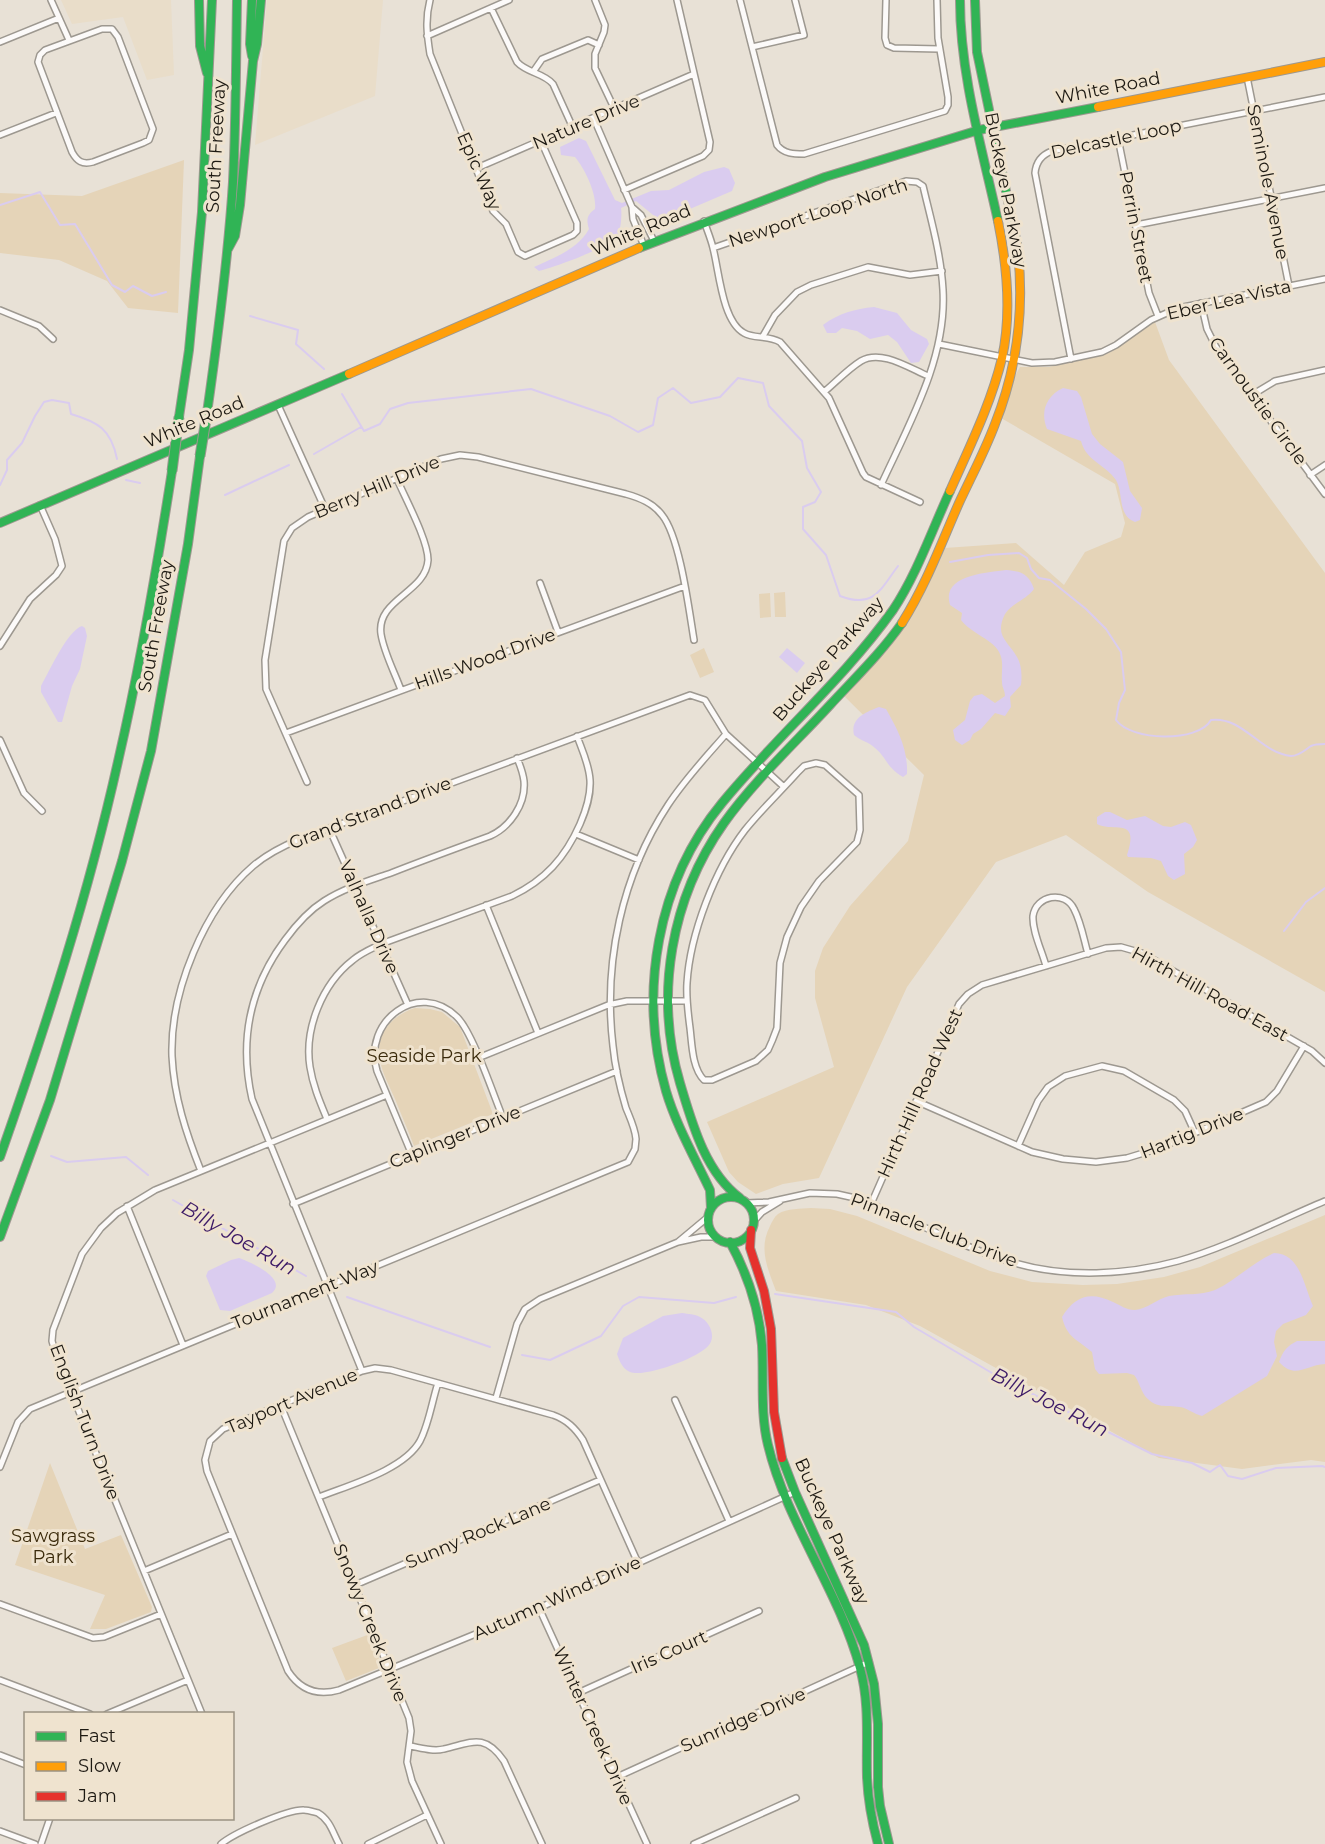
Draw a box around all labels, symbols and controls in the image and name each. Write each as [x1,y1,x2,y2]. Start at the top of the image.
street label: White Road [1054,67,1162,109]
street label: South Freeway [202,78,231,213]
street label: Nature Drive [529,89,643,154]
street label: Seminole Avenue [1242,102,1294,262]
street label: Buckeye Parkway [980,110,1032,270]
street label: Delcastle Loop [1049,114,1183,164]
street label: Epic Way [452,129,506,214]
street label: Perrin Street [1114,169,1158,285]
street label: Newport Loop North [726,174,910,252]
street label: White Road [588,199,694,261]
street label: Eber Lea Vista [1165,275,1293,325]
street label: Carnoustie Circle [1204,333,1312,469]
street label: White Road [141,391,247,453]
street label: Berry Hill Drive [311,451,443,523]
street label: South Freeway [134,558,179,694]
street label: Buckeye Parkway [768,592,888,726]
street label: Hills Wood Drive [412,623,559,695]
street label: Grand Strand Drive [286,772,454,854]
street label: Valhalla Drive [334,857,404,977]
street label: Hirth Hill Road East [1128,942,1292,1046]
street label: Hirth Hill Road West [873,1005,967,1181]
park label: Seaside Park [367,1045,482,1067]
street label: Caplinger Drive [386,1101,524,1173]
street label: Hartig Drive [1137,1102,1247,1164]
street label: Pinnacle Club Drive [847,1188,1021,1272]
water label: Billy Joe Run [177,1196,301,1280]
street label: Tournament Way [229,1256,382,1334]
street label: English Turn Drive [45,1341,125,1503]
water label: Billy Joe Run [987,1362,1113,1442]
street label: Tayport Avenue [223,1363,361,1439]
street label: Buckeye Parkway [790,1454,874,1608]
street label: Sunny Rock Lane [402,1492,554,1574]
park label: Sawgrass Park [11,1525,95,1568]
street label: Snowy Creek Drive [328,1541,412,1705]
street label: Autumn Wind Drive [470,1551,644,1645]
street label: Iris Court [627,1625,711,1679]
street label: Winter Creek Drive [548,1644,638,1809]
street label: Sunridge Drive [677,1683,809,1757]
legend [24,1712,234,1820]
text: Fast [78,1725,116,1747]
text: Slow [78,1755,121,1777]
text: Jam [77,1785,117,1807]

